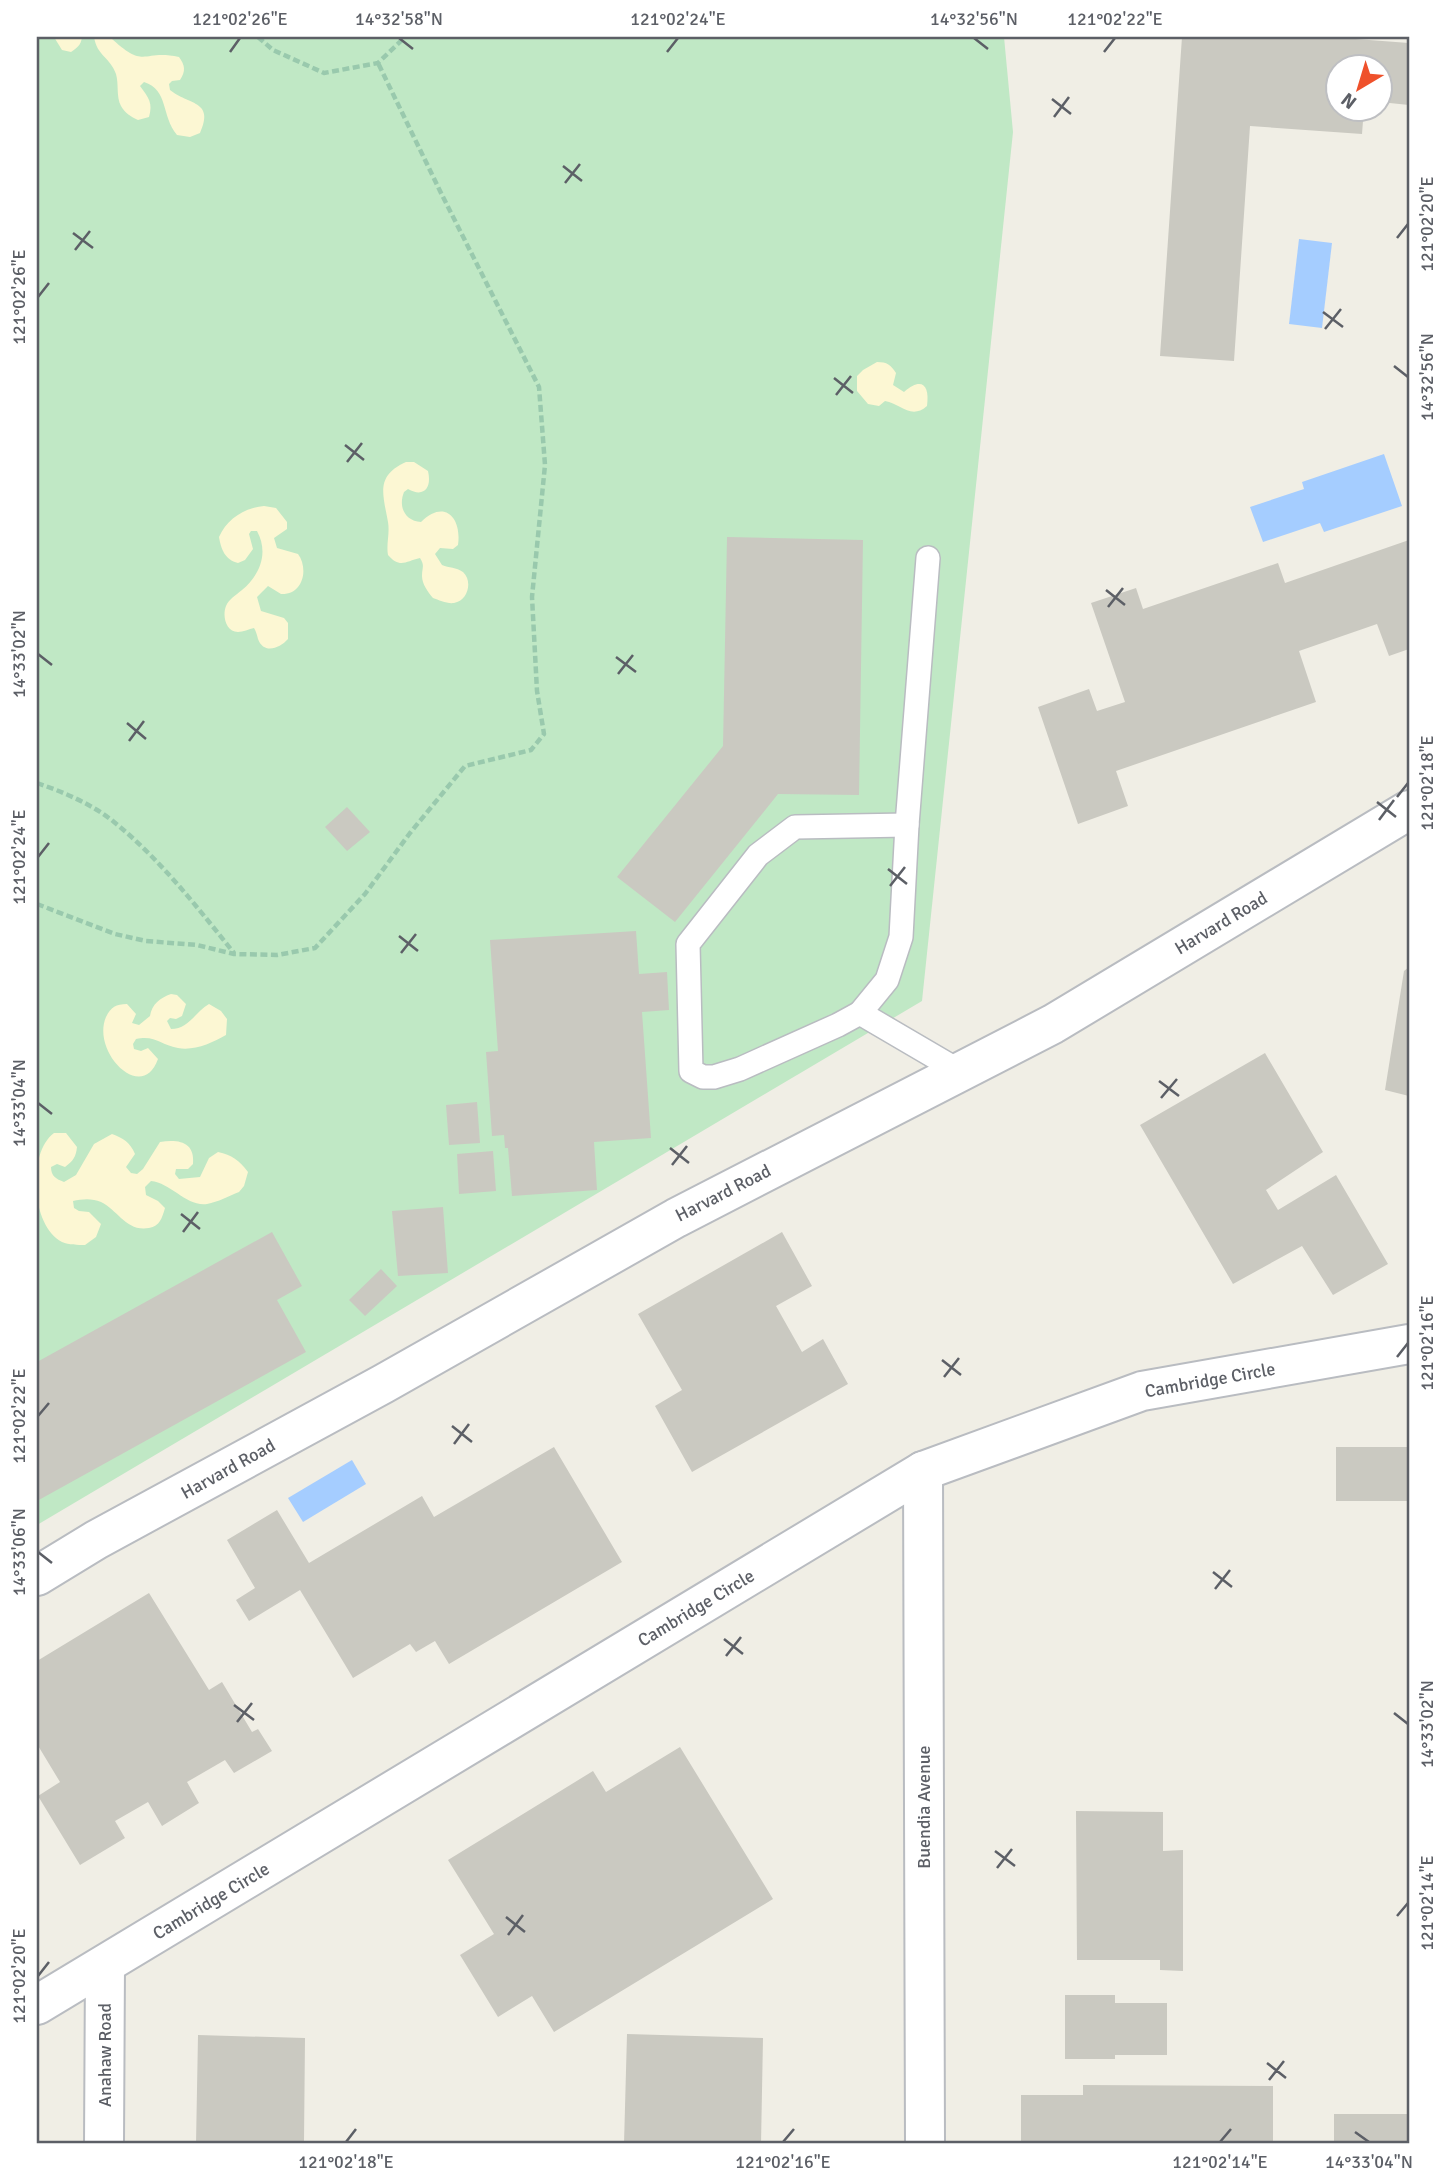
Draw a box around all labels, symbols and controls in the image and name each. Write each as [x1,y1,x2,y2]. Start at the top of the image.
text: 121°02'26"E [192,8,288,30]
text: 14°32'58"N [355,8,443,30]
text: 121°02'24"E [630,8,726,30]
text: 14°32'56"N [930,8,1018,30]
text: 121°02'22"E [1067,8,1163,30]
north arrow [1324,52,1394,122]
text: N [1337,87,1362,114]
text: 121°02'20"E [1416,176,1438,272]
text: 121°02'26"E [8,249,30,345]
text: 14°32'56"N [1416,333,1438,421]
text: 14°33'02"N [8,610,30,698]
text: 121°02'18"E [1416,735,1438,831]
text: 121°02'24"E [8,809,30,905]
street label: Harvard Road [1171,887,1271,959]
text: 14°33'04"N [8,1059,30,1147]
street label: Harvard Road [672,1160,774,1226]
text: 121°02'16"E [1416,1295,1438,1391]
street label: Cambridge Circle [1143,1358,1277,1402]
text: 121°02'22"E [8,1368,30,1464]
street label: Harvard Road [177,1434,279,1504]
text: 14°33'06"N [8,1508,30,1596]
street label: Cambridge Circle [634,1565,758,1651]
text: 14°33'02"N [1416,1680,1438,1768]
street label: Buendia Avenue [913,1745,935,1869]
text: 121°02'14"E [1416,1855,1438,1951]
street label: Cambridge Circle [149,1858,273,1944]
text: 121°02'20"E [8,1928,30,2024]
street label: Anahaw Road [94,2003,116,2107]
text: 121°02'18"E [298,2151,394,2173]
text: 121°02'16"E [735,2151,831,2173]
text: 121°02'14"E [1172,2151,1268,2173]
text: 14°33'04"N [1325,2151,1413,2173]

